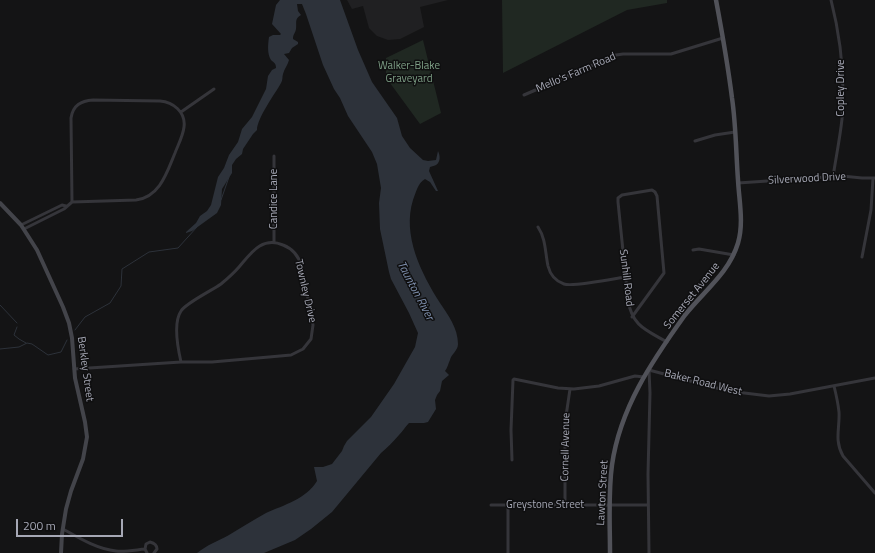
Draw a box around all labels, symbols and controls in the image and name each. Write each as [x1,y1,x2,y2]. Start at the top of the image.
street label: Mello's Farm Road [534,50,618,96]
park label: Walker-Blake Graveyard [378,59,440,85]
street label: Copley Drive [834,59,848,117]
street label: Candice Lane [267,169,281,229]
street label: Silverwood Drive [768,170,846,188]
street label: Sunhill Road [616,249,636,307]
street label: Townley Drive [291,258,319,324]
water label: Taunton River [393,259,437,323]
street label: Somerset Avenue [661,260,723,332]
street label: Berkley Street [74,336,96,402]
street label: Baker Road West [663,367,743,399]
street label: Cornell Avenue [559,412,573,482]
street label: Lawton Street [595,460,611,526]
street label: Greystone Street [506,498,584,512]
scale bar [18,511,125,537]
text: 200 m [23,516,56,535]

